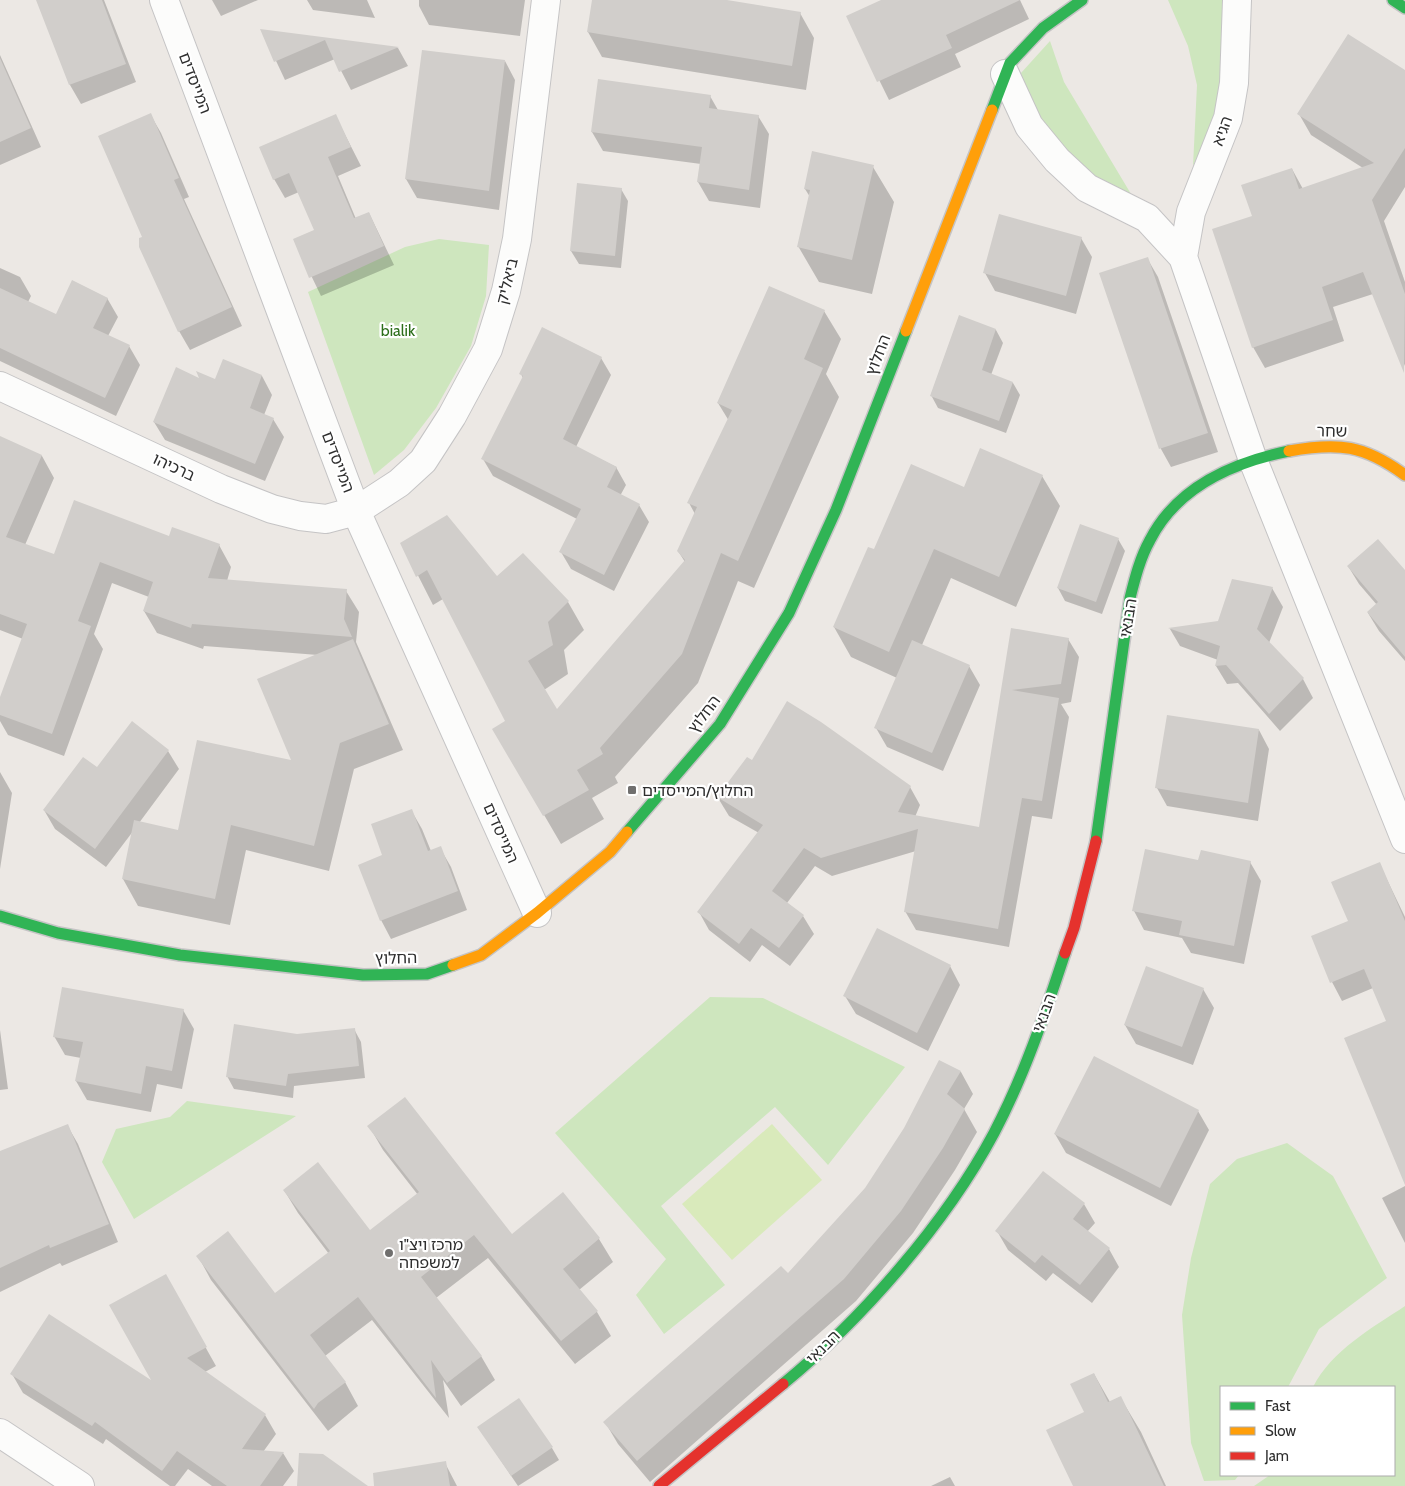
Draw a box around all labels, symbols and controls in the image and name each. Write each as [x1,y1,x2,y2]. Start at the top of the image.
street label: המייסדים [175,50,215,116]
street label: הגיא [1208,114,1236,148]
street label: ביאליק [492,256,522,306]
park label: bialik [381,321,416,340]
street label: החלוץ [862,332,894,378]
street label: שחר [1317,421,1347,441]
street label: המייסדים [318,429,358,495]
street label: ברכיהו [150,449,198,485]
street label: הבנאי [1116,597,1140,639]
street label: החלוץ [684,691,724,737]
place label: החלוץ/המייסדים [642,781,753,800]
marker: החלוץ/המייסדים [626,784,638,796]
street label: המייסדים [479,800,523,866]
street label: החלוץ [375,948,417,968]
street label: הבנאי [1028,991,1060,1035]
place label: מרכז ויצ"ו למשפחה [399,1235,463,1272]
marker: מרכז ויצ"ו למשפחה [383,1247,395,1259]
street label: הבנאי [802,1326,844,1368]
legend [1220,1386,1395,1476]
text: Fast [1265,1397,1290,1415]
text: Slow [1265,1422,1296,1440]
text: Jam [1264,1447,1289,1465]

